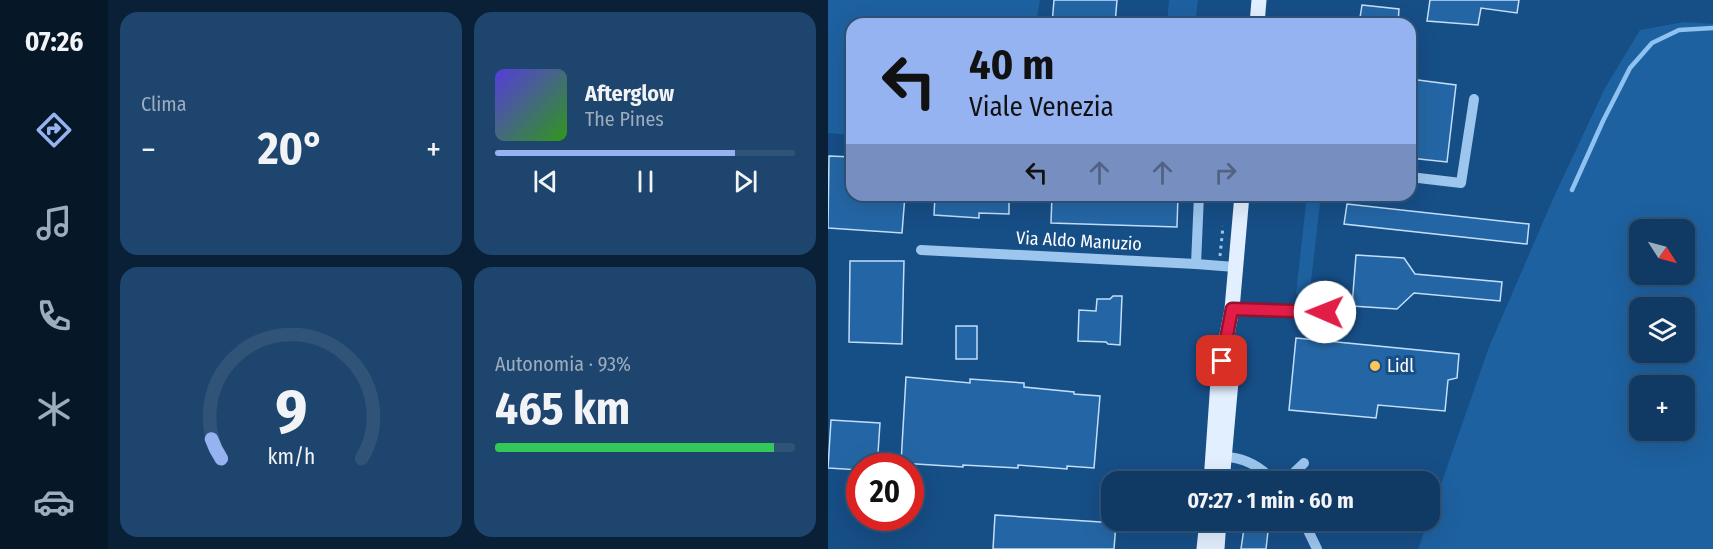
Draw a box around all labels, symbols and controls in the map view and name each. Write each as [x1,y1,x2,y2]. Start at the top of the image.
text: 07:26 [25,26,83,58]
text: 40 m [969,40,1054,90]
icon: left [870,42,948,120]
text: Afterglow [585,80,674,107]
text: Viale Venezia [969,91,1114,123]
text: Clima [141,92,186,116]
text: The Pines [585,107,664,131]
icon: directions [33,109,75,151]
text: 20° [258,122,324,176]
text: − [141,130,156,170]
text: + [426,130,441,170]
icon: left [1020,156,1053,189]
icon: ahead [1083,156,1116,189]
icon: ahead [1146,156,1179,189]
icon: right [1209,156,1242,189]
icon: previous [529,165,562,198]
icon: pause [629,165,662,198]
icon: next [729,165,762,198]
icon: music [33,202,75,244]
north arrow [1629,219,1695,285]
map controls [1629,219,1695,441]
street label: Via Aldo Manuzio [1016,227,1142,255]
position arrow [1293,280,1357,344]
icon: phone [33,295,75,337]
button: layers [1629,297,1695,363]
pin [1196,335,1247,386]
icon: arrive [1205,344,1238,377]
text: Autonomia · 93% [495,352,631,376]
place label: Lidl [1387,355,1414,377]
marker: Lidl [1368,359,1382,373]
text: 9 [275,375,307,450]
button: + [1629,375,1695,441]
text: 465 km [495,382,630,436]
icon: climate [33,388,75,430]
text: km/h [267,444,315,470]
speed limit sign: 20 [846,453,924,531]
icon: car [33,481,75,523]
text: 07:27 · 1 min · 60 m [1187,487,1354,514]

